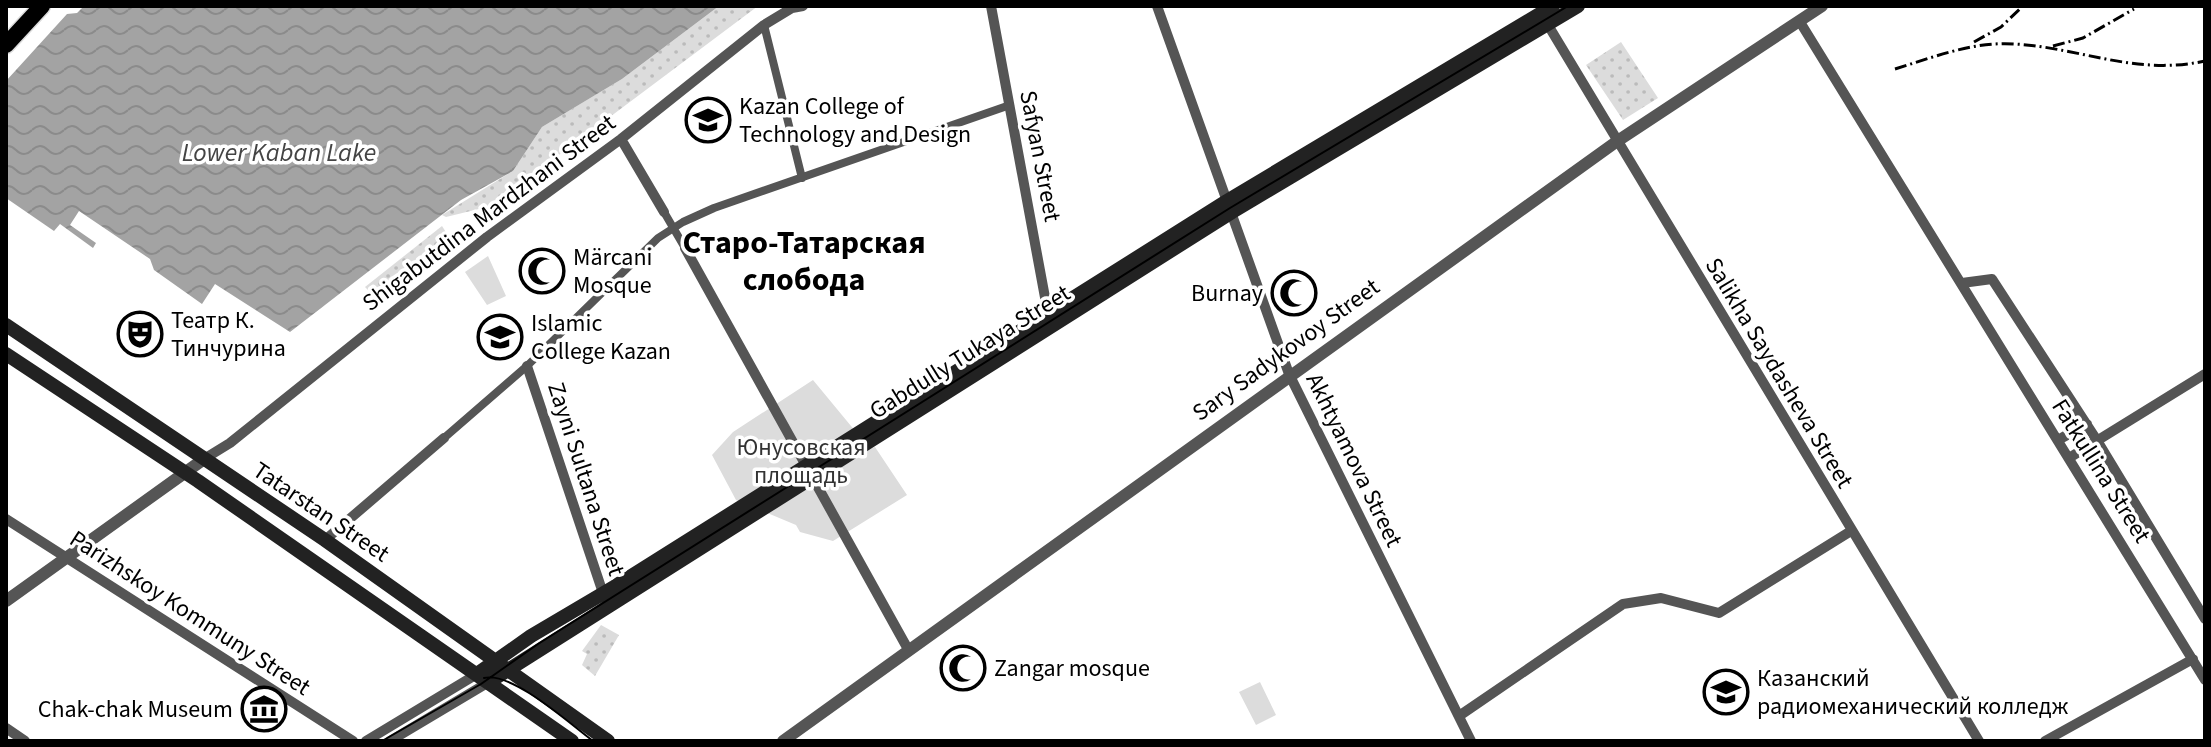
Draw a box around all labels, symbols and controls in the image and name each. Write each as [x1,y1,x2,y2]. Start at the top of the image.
street label: Safyan Street [1010,87,1070,225]
place label: Kazan College of Technology and Design [739,89,971,152]
school or university icon: Kazan College of Technology and Design [684,96,732,144]
street label: Shigabutdina Mardzhani Street [355,106,623,320]
water label: Lower Kaban Lake [182,134,376,171]
district label: Старо-Татарская слобода [682,220,926,303]
place label: Märcani Mosque [573,240,652,303]
mosque icon: Märcani Mosque [518,247,566,295]
street label: Salikha Saydasheva Street [1696,251,1862,495]
mosque icon: Burnay [1270,269,1318,317]
street label: Sary Sadykovoy Street [1185,270,1387,430]
street label: Gabdully Tukaya Street [863,276,1077,428]
place label: Burnay [1191,276,1263,311]
place label: Театр К. Тинчурина [171,303,286,366]
place label: Islamic College Kazan [531,306,671,369]
theatre icon: Театр К. Тинчурина [116,310,164,358]
school or university icon: Islamic College Kazan [476,313,524,361]
street label: Akhtyamova Street [1297,367,1411,553]
street label: Zayni Sultana Street [538,378,634,580]
street label: Fatkullina Street [2043,392,2159,550]
park label: Юнусовская площадь [736,430,866,493]
street label: Tatarstan Street [246,453,396,571]
street label: Parizhskoy Kommuny Street [62,522,318,704]
mosque icon: Zangar mosque [939,644,987,692]
place label: Zangar mosque [994,651,1150,686]
place label: Казанский радиомеханический колледж [1757,661,2069,724]
school or university icon: Казанский радиомеханический колледж [1702,668,1750,716]
museum icon: Chak-chak Museum [240,685,288,733]
place label: Chak-chak Museum [38,692,233,727]

